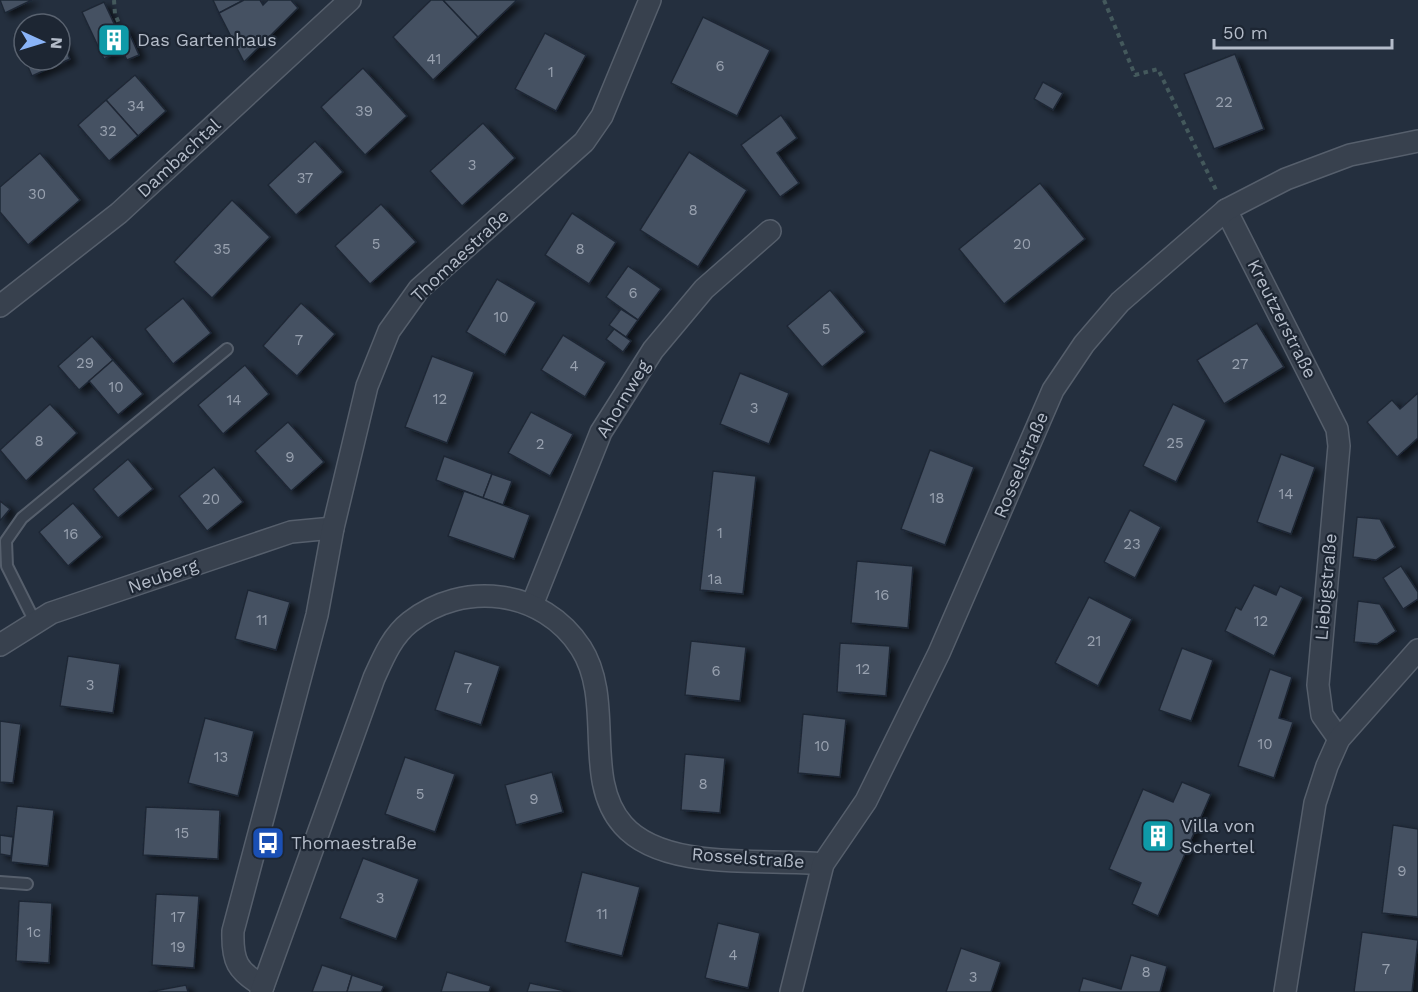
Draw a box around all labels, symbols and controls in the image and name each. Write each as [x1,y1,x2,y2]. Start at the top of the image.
north arrow [12,12,72,72]
scale bar [1214,12,1392,50]
building icon: Das Gartenhaus [96,22,132,58]
text: 50 m [1223,22,1268,43]
place label: Das Gartenhaus [137,29,277,50]
text: N [47,36,66,50]
house number: 41 [427,50,441,68]
house number: 6 [715,57,725,75]
house number: 1 [548,63,554,81]
house number: 22 [1215,93,1233,111]
house number: 34 [127,97,145,115]
house number: 39 [355,102,373,120]
street label: Dambachtal [133,113,225,202]
house number: 32 [99,122,117,140]
house number: 3 [468,156,476,174]
house number: 37 [297,169,313,187]
house number: 30 [28,185,46,203]
house number: 8 [688,201,698,219]
street label: Thomaestraße [406,205,513,306]
house number: 5 [372,235,380,253]
house number: 20 [1013,235,1031,253]
house number: 35 [213,240,231,258]
house number: 8 [575,240,585,258]
street label: Kreutzerstraße [1243,256,1321,382]
house number: 6 [628,284,638,302]
house number: 10 [493,308,509,326]
house number: 5 [822,320,830,338]
house number: 7 [295,331,303,349]
house number: 29 [76,354,94,372]
house number: 27 [1232,355,1248,373]
street label: Ahornweg [591,356,654,441]
house number: 4 [569,357,579,375]
house number: 10 [108,378,124,396]
house number: 12 [433,390,447,408]
house number: 14 [226,391,242,409]
house number: 3 [750,399,758,417]
street label: Rosselstraße [989,409,1052,521]
house number: 8 [34,432,44,450]
house number: 25 [1166,434,1184,452]
house number: 2 [536,435,544,453]
house number: 9 [285,448,295,466]
house number: 14 [1278,485,1294,503]
house number: 18 [929,489,945,507]
house number: 20 [202,490,220,508]
house number: 1 [717,524,723,542]
house number: 16 [64,525,78,543]
street label: Liebigstraße [1310,533,1341,641]
house number: 23 [1123,535,1141,553]
street label: Neuberg [125,554,201,597]
house number: 1a [708,570,723,588]
house number: 16 [875,586,889,604]
house number: 11 [256,611,268,629]
house number: 12 [1254,612,1268,630]
house number: 21 [1087,632,1101,650]
house number: 12 [856,660,870,678]
house number: 6 [711,662,721,680]
house number: 3 [86,676,94,694]
house number: 7 [464,679,472,697]
house number: 10 [1257,735,1273,753]
house number: 10 [814,737,830,755]
house number: 13 [214,748,228,766]
house number: 8 [698,775,708,793]
house number: 5 [416,785,424,803]
house number: 9 [529,790,539,808]
place label: Villa von Schertel [1181,815,1255,857]
building icon: Villa von Schertel [1140,818,1176,854]
house number: 15 [175,824,189,842]
bus stop icon: Thomaestraße [250,825,286,861]
place label: Thomaestraße [291,832,417,853]
street label: Rosselstraße [691,843,805,872]
house number: 9 [1397,862,1407,880]
house number: 3 [376,889,384,907]
house number: 11 [596,905,608,923]
house number: 17 [171,908,185,926]
house number: 1c [27,923,41,941]
house number: 19 [170,938,186,956]
house number: 4 [728,946,738,964]
house number: 7 [1382,960,1390,978]
house number: 8 [1141,963,1151,981]
house number: 3 [969,968,977,986]

